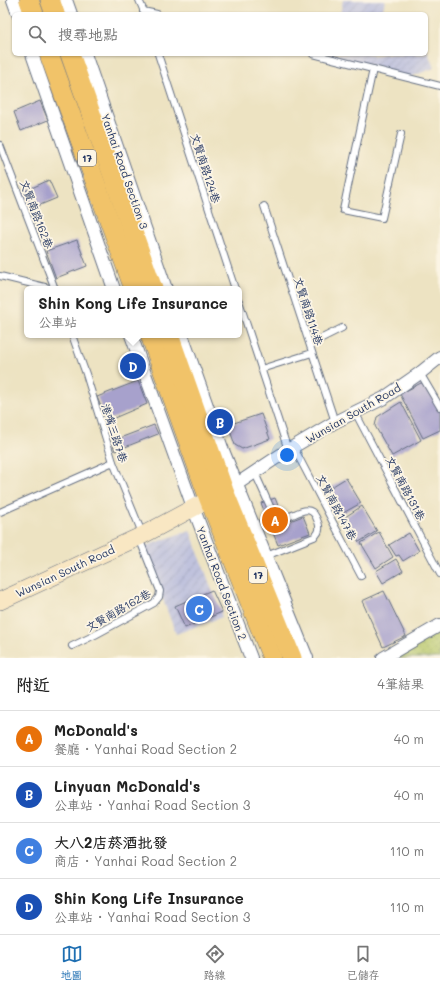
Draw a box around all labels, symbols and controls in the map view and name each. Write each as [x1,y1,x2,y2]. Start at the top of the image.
search box [12,12,428,56]
icon: search [26,23,48,45]
text: 搜尋地點 [58,24,118,44]
street label: Yanhai Road Section 3 [98,111,152,231]
street label: 文賢南路124巷 [188,131,224,205]
road number: 17 [78,150,96,166]
street label: 文賢南路162巷 [17,177,57,251]
street label: 文賢南路114巷 [291,275,327,347]
popup [24,286,242,338]
text: Shin Kong Life Insurance [38,293,228,313]
text: 公車站 [38,313,77,330]
pin: D [120,351,146,381]
street label: Wunsian South Road [303,380,403,446]
street label: 港嘴三路7巷 [98,402,132,464]
pin: B [207,407,233,437]
your location [277,445,297,465]
street label: 文賢南路131巷 [383,453,429,523]
street label: 文賢南路147巷 [313,471,361,543]
pin: A [262,505,288,535]
street label: Yanhai Road Section 2 [193,524,251,642]
street label: Wunsian South Road [13,541,117,601]
road number: 17 [249,567,267,583]
street label: 文賢南路162巷 [83,585,153,635]
pin: C [186,594,212,624]
text: 附近 [16,673,50,695]
text: 4筆結果 [377,675,424,692]
text: McDonald's [54,720,138,740]
text: A [24,730,34,747]
text: 40 m [394,730,424,747]
text: 餐廳 · Yanhai Road Section 2 [54,740,237,757]
text: Linyuan McDonald's [54,776,200,796]
text: B [25,786,33,803]
text: 40 m [394,786,424,803]
text: 公車站 · Yanhai Road Section 3 [54,796,250,813]
text: 大八2店菸酒批發 [54,832,167,852]
text: C [24,842,34,859]
text: 110 m [390,842,424,859]
text: 商店 · Yanhai Road Section 2 [54,852,237,869]
text: Shin Kong Life Insurance [54,888,244,908]
text: D [24,898,34,915]
text: 110 m [390,898,424,915]
text: 公車站 · Yanhai Road Section 3 [54,908,250,925]
tab: 地圖 [61,943,83,982]
tab: 路線 [204,943,226,982]
tab: 已儲存 [347,943,380,982]

